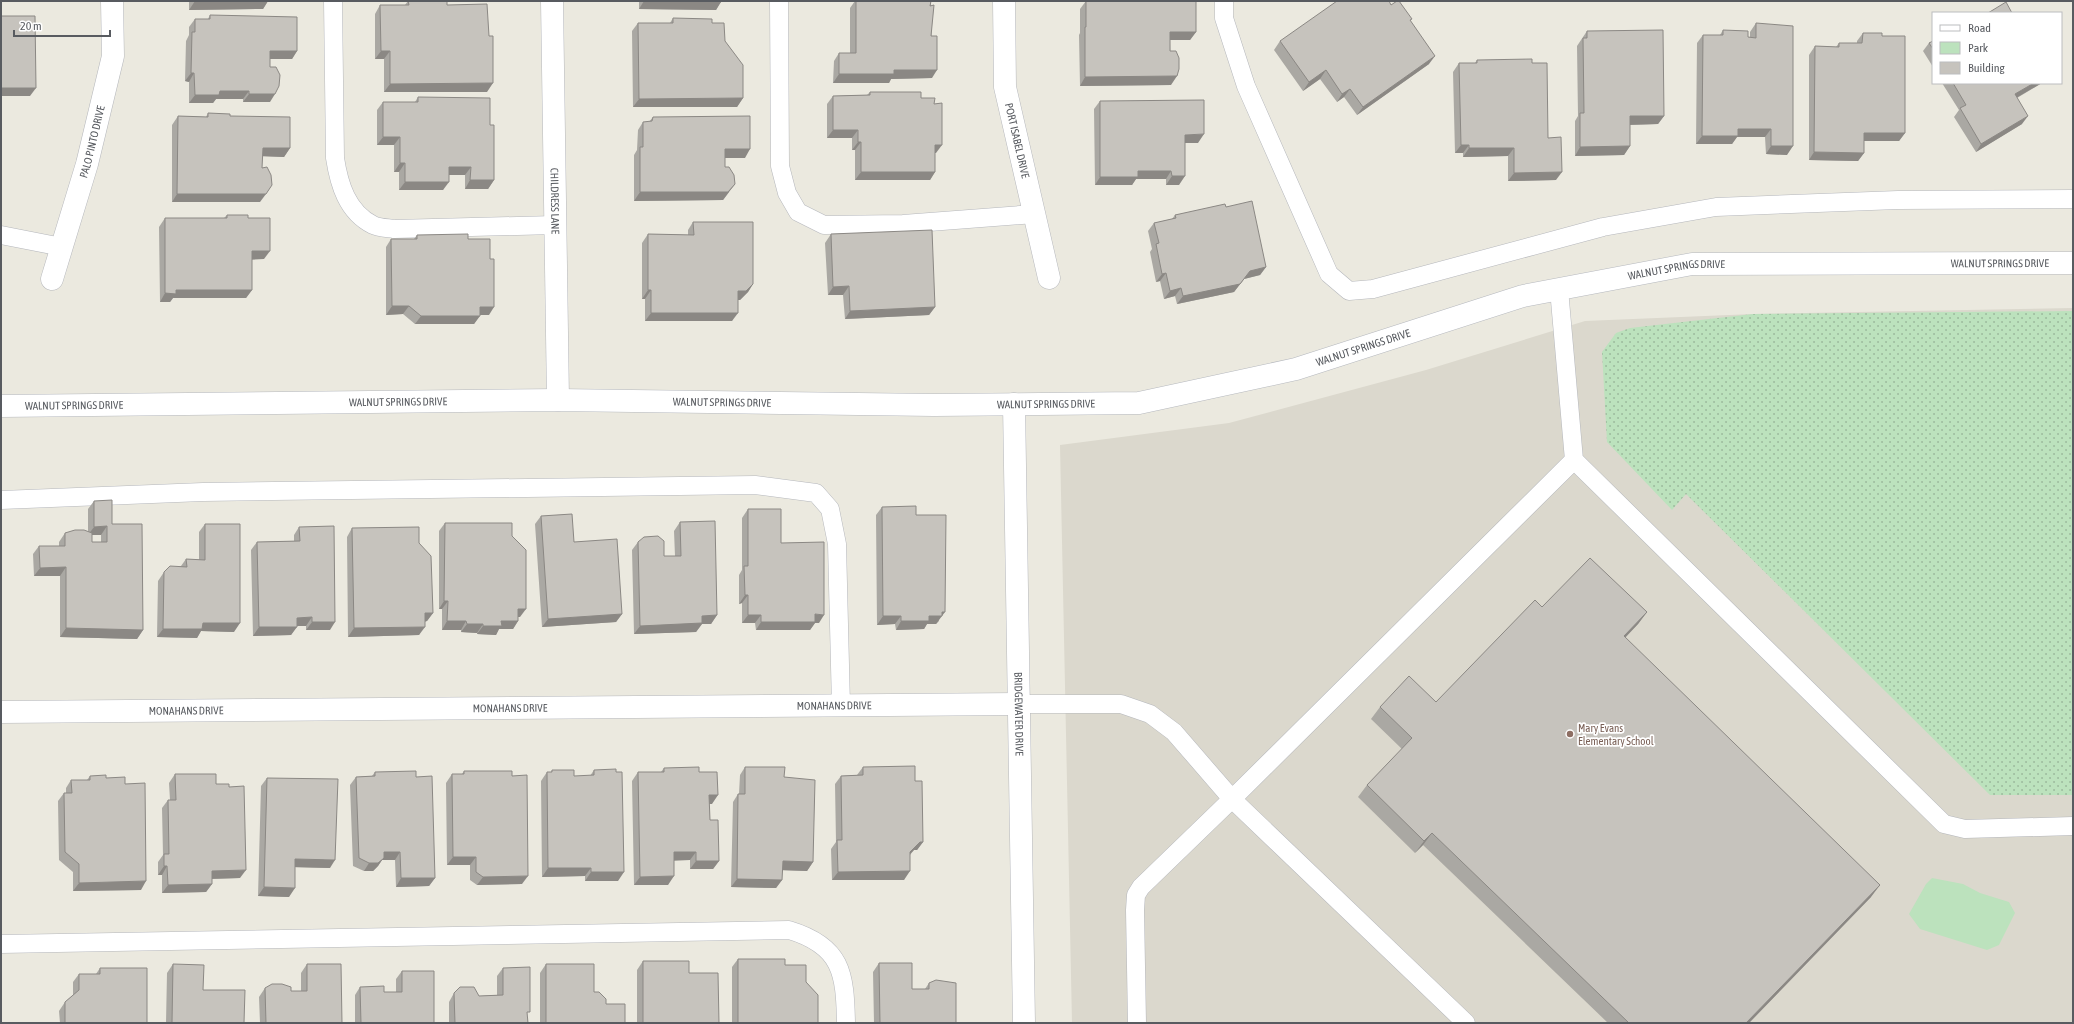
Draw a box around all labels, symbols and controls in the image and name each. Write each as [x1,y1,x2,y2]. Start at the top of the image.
scale bar [14,12,110,38]
legend [1932,12,2062,84]
text: 20 m [20,19,42,33]
text: Road [1968,21,1991,35]
text: Park [1968,41,1989,55]
text: Building [1968,61,2006,75]
street label: PORT ISABEL DRIVE [1003,102,1032,180]
street label: PALO PINTO DRIVE [77,104,107,179]
street label: CHILDRESS LANE [549,168,562,235]
street label: WALNUT SPRINGS DRIVE [1951,257,2049,269]
street label: WALNUT SPRINGS DRIVE [1627,258,1725,282]
street label: WALNUT SPRINGS DRIVE [1314,327,1412,368]
street label: WALNUT SPRINGS DRIVE [349,395,447,408]
street label: WALNUT SPRINGS DRIVE [673,396,771,409]
street label: WALNUT SPRINGS DRIVE [997,397,1095,410]
street label: WALNUT SPRINGS DRIVE [25,399,123,412]
street label: BRIDGEWATER DRIVE [1012,672,1026,756]
street label: MONAHANS DRIVE [797,699,872,712]
street label: MONAHANS DRIVE [473,702,548,714]
street label: MONAHANS DRIVE [149,704,224,717]
place label: Mary Evans Elementary School [1578,722,1654,747]
marker: Mary Evans Elementary School [1565,729,1575,739]

